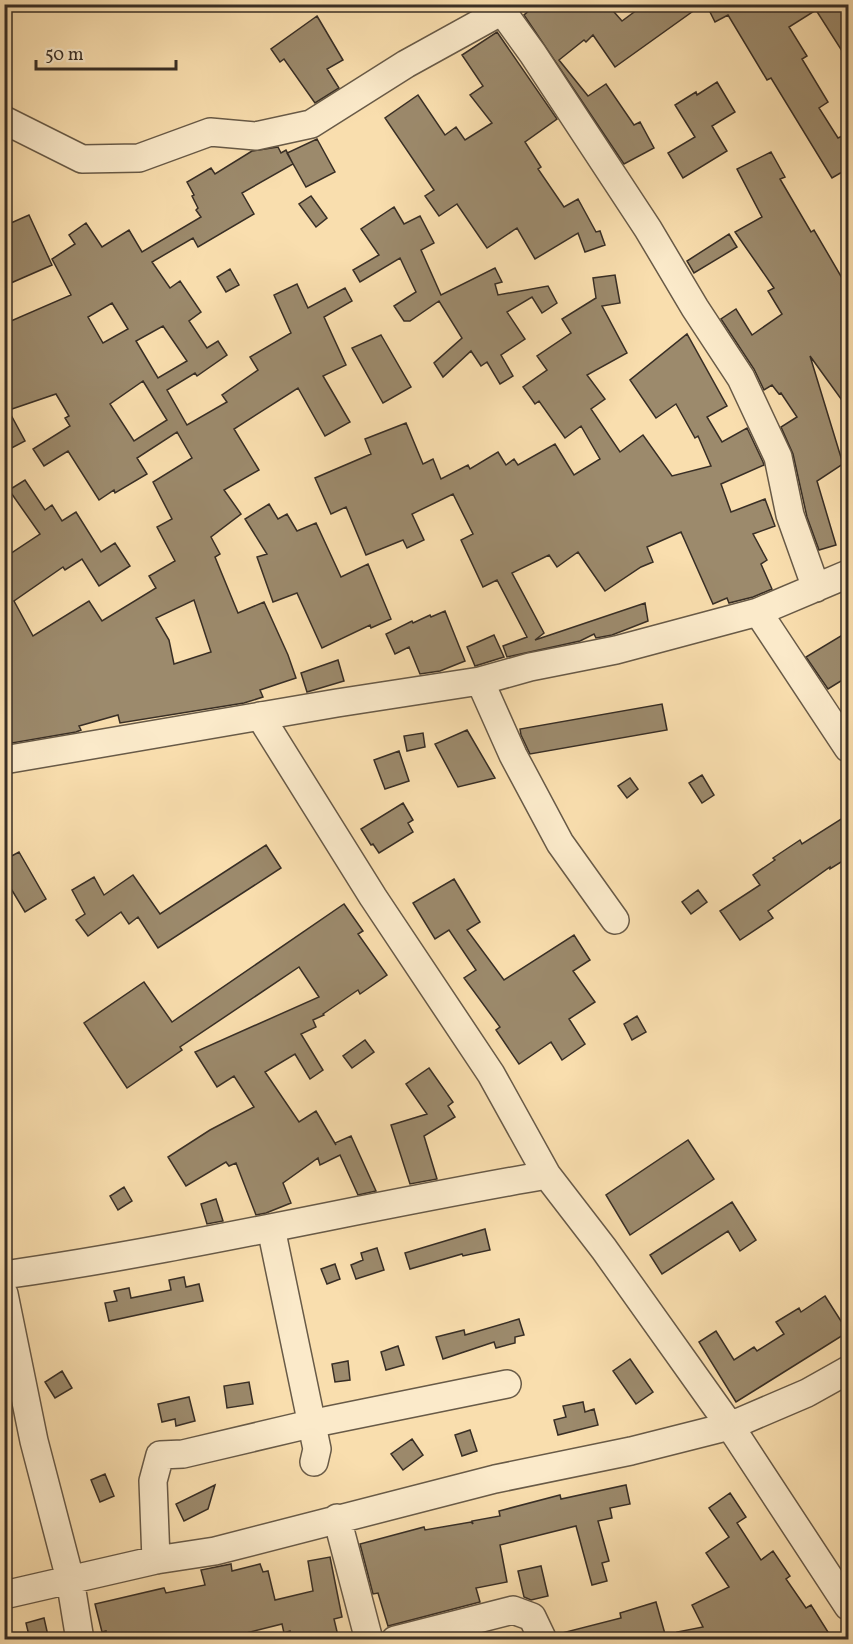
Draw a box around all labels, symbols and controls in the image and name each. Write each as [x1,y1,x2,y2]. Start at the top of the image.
scale bar [36,33,176,71]
text: 50 m [45,43,84,68]

